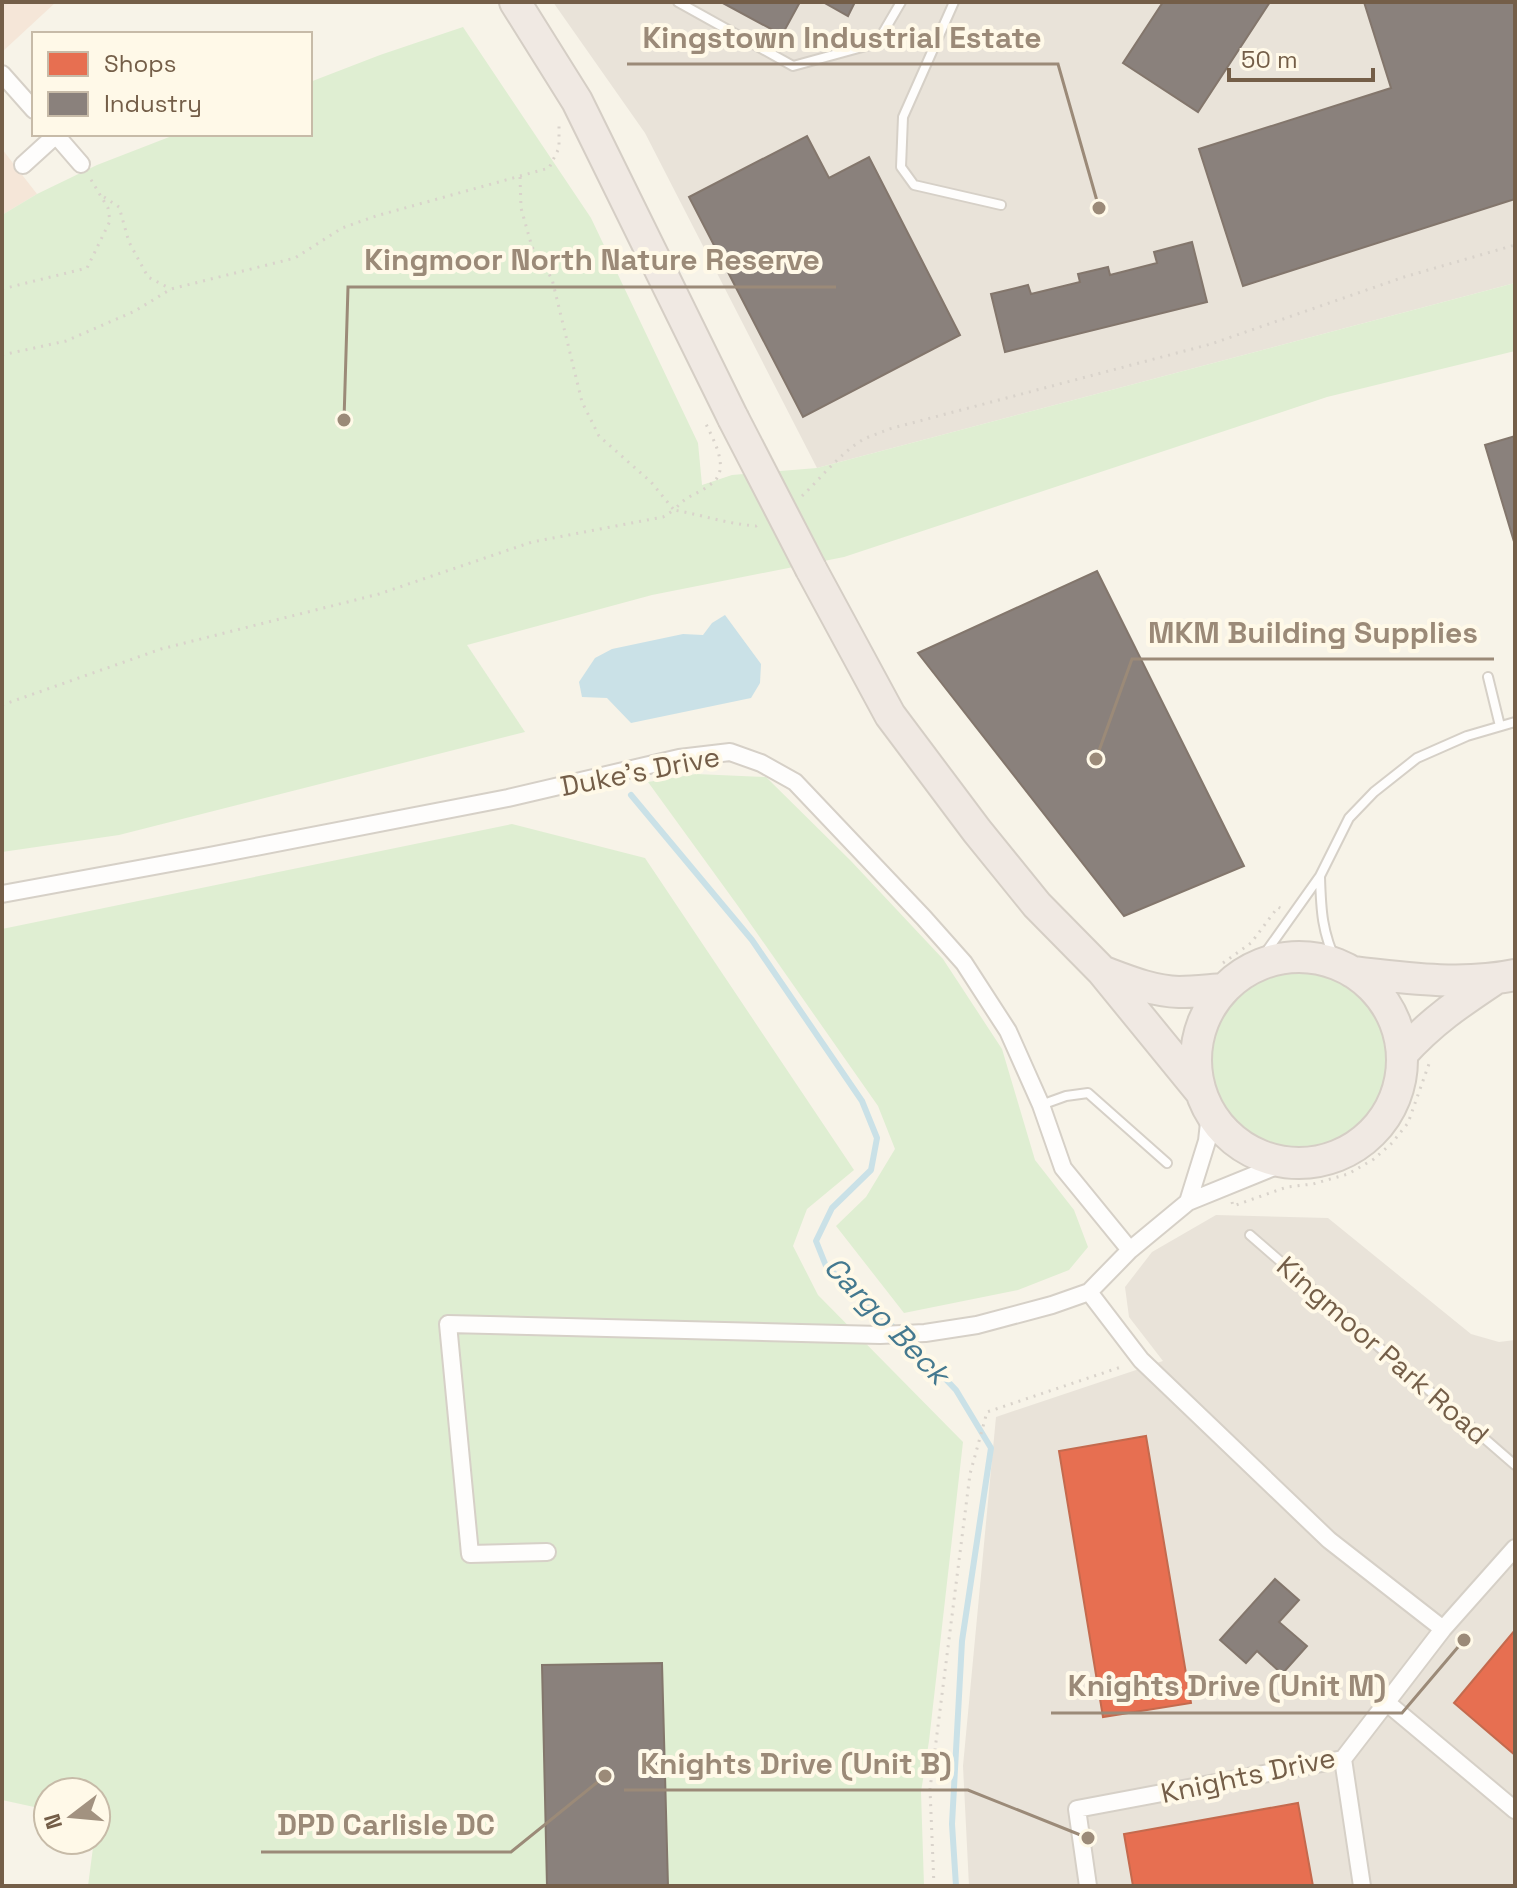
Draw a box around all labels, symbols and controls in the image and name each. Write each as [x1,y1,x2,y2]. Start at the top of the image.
callout: Kingstown Industrial Estate [627,10,1058,64]
text: Kingstown Industrial Estate [642,18,1042,57]
legend [32,32,312,136]
scale bar [1229,32,1373,82]
text: 50 m [1241,44,1298,75]
text: Shops [104,48,176,79]
text: Industry [104,88,202,119]
callout: Kingmoor North Nature Reserve [348,233,836,287]
text: Kingmoor North Nature Reserve [364,240,820,279]
callout: MKM Building Supplies [1132,605,1494,659]
text: MKM Building Supplies [1148,613,1478,652]
street label: Duke's Drive [557,738,723,804]
water label: Cargo Beck [816,1247,960,1395]
street label: Kingmoor Park Road [1269,1248,1497,1452]
callout: Knights Drive (Unit M) [1051,1659,1402,1713]
text: Knights Drive (Unit M) [1068,1666,1386,1705]
callout: Knights Drive (Unit B) [624,1736,968,1790]
street label: Knights Drive [1157,1739,1339,1811]
text: Knights Drive (Unit B) [640,1744,952,1783]
north arrow [32,1776,112,1856]
callout: DPD Carlisle DC [261,1798,511,1852]
text: DPD Carlisle DC [277,1805,495,1844]
text: N [37,1811,68,1832]

